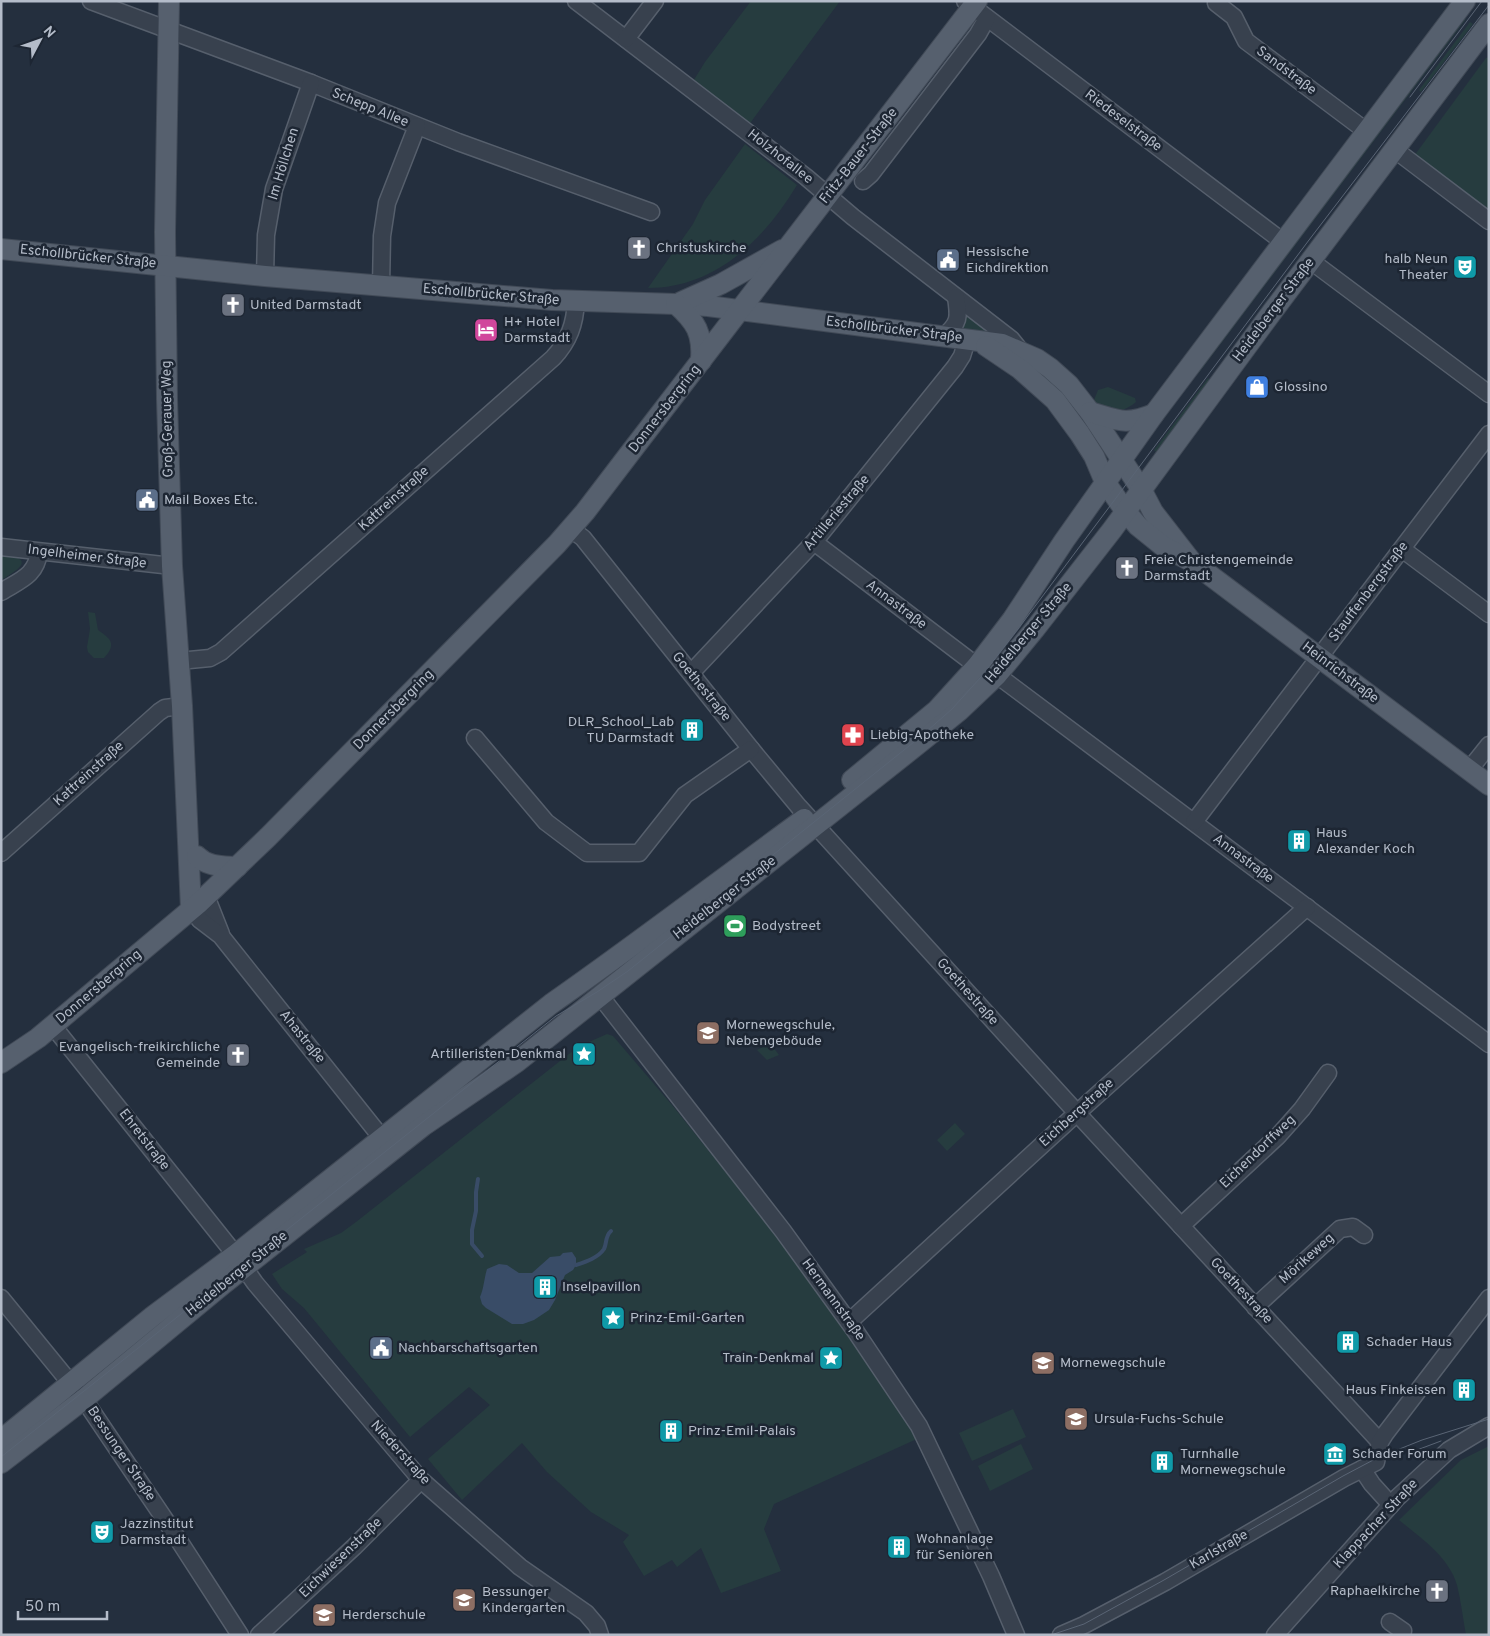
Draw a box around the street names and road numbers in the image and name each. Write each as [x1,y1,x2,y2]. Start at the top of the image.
street label: Sandstraße [1253,43,1319,99]
street label: Schepp Allee [329,85,411,131]
street label: Riedeselstraße [1081,86,1165,156]
street label: Fritz-Bauer-Straße [816,105,902,207]
street label: Im Höllchen [265,126,303,202]
street label: Holzhofallee [744,126,816,188]
street label: Eschollbrücker Straße [19,241,157,273]
street label: Heidelberger Straße [1229,255,1319,365]
street label: Eschollbrücker Straße [422,281,560,309]
street label: Eschollbrücker Straße [825,313,963,347]
street label: Groß-Gerauer Weg [158,360,178,478]
street label: Donnersbergring [625,362,705,456]
street label: Kattreinstraße [355,463,433,535]
street label: Artilleriestraße [800,472,874,554]
street label: Stauffenbergstraße [1326,538,1412,646]
street label: Ingelheimer Straße [27,541,147,573]
street label: Annastraße [862,577,930,633]
street label: Heidelberger Straße [982,579,1076,687]
street label: Heinrichstraße [1298,639,1382,707]
street label: Goethestraße [668,649,734,725]
street label: Donnersbergring [350,666,438,754]
street label: Kattreinstraße [50,738,128,810]
street label: Annastraße [1209,831,1277,887]
street label: Heidelberger Straße [670,853,780,943]
street label: Donnersbergring [53,946,145,1028]
street label: Goethestraße [932,955,1002,1029]
street label: Ahastraße [275,1007,329,1067]
street label: Eichbergstraße [1036,1075,1118,1151]
street label: Ehretstraße [115,1106,173,1174]
street label: Eichendorffweg [1217,1112,1299,1192]
street label: Heidelberger Straße [183,1228,291,1320]
street label: Mörikeweg [1276,1230,1338,1288]
street label: Goethestraße [1206,1254,1276,1328]
street label: Hermannstraße [798,1256,868,1344]
street label: Bessunger Straße [83,1403,159,1505]
street label: Niederstraße [367,1417,433,1489]
street label: Klappacher Straße [1330,1476,1422,1572]
street label: Eichwiesenstraße [296,1514,386,1602]
street label: Karlstraße [1187,1526,1251,1574]

